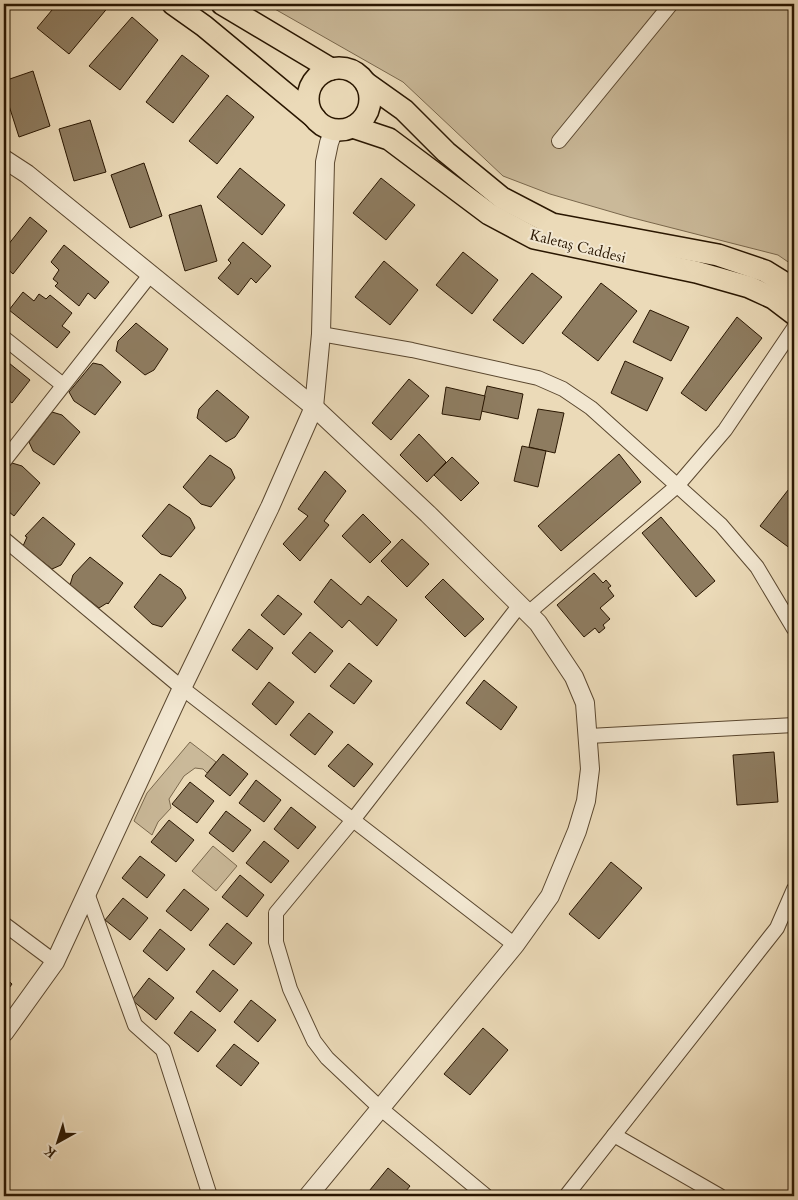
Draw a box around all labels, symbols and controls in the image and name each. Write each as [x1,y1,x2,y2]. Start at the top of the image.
street label: Kaletaş Caddesi [528,224,628,268]
north arrow [32,1118,82,1168]
text: K [39,1140,61,1163]

